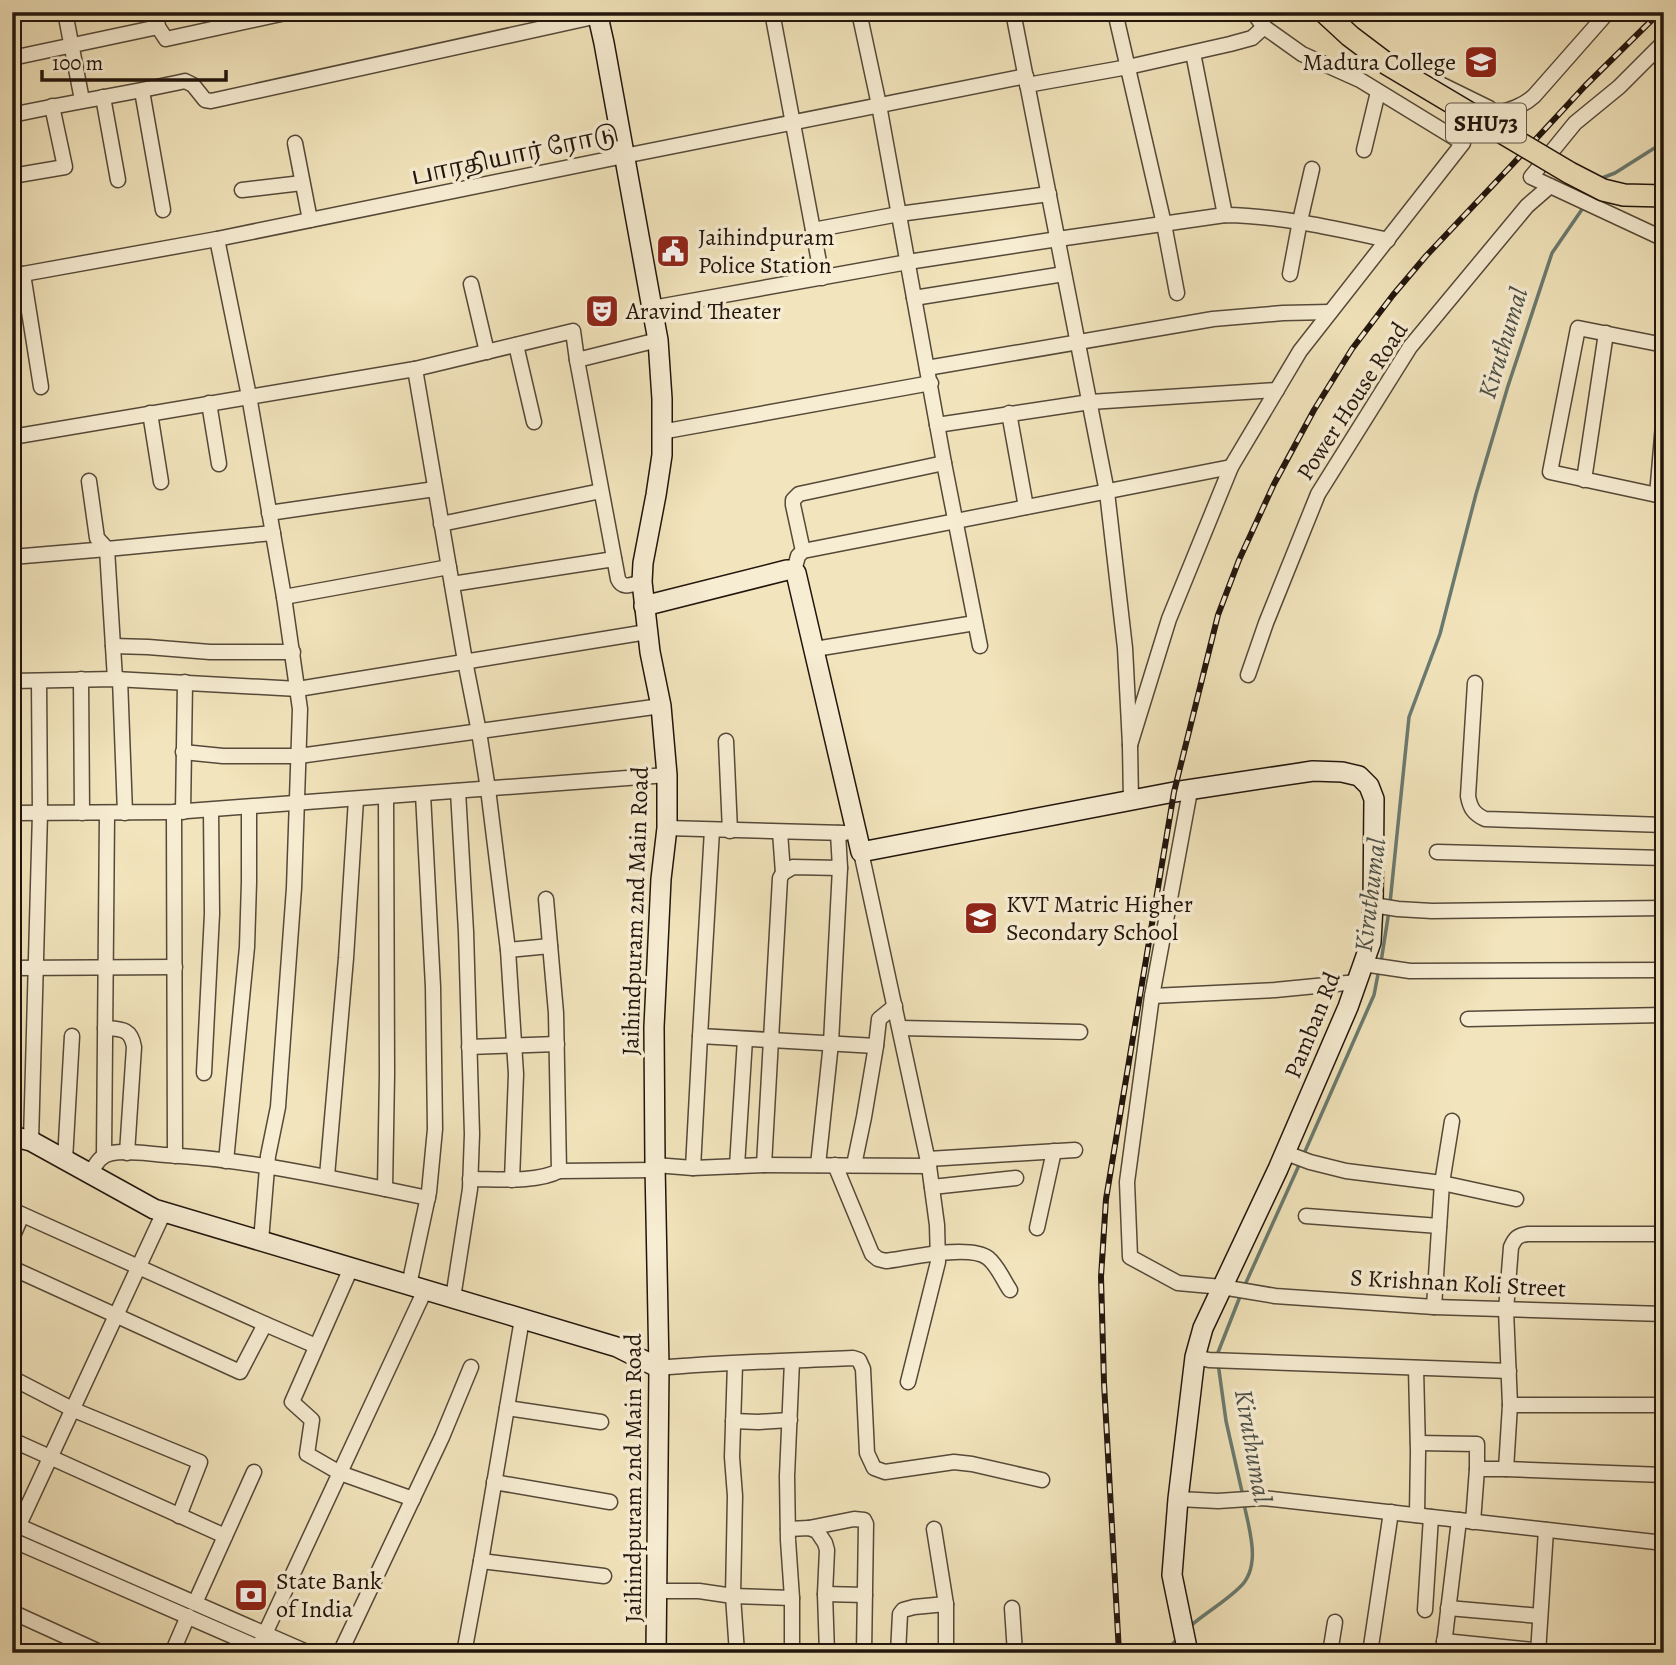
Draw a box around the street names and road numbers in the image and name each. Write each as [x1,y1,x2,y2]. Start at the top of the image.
road number: SHU73 [1446,104,1526,142]
street label: பாரதியார் ரோடு [408,117,622,193]
street label: Power House Road [1289,316,1415,486]
street label: Jaihindpuram 2nd Main Road [614,766,656,1056]
street label: Pamban Rd [1276,967,1348,1083]
street label: S Krishnan Koli Street [1349,1261,1567,1305]
street label: Jaihindpuram 2nd Main Road [617,1333,649,1623]

